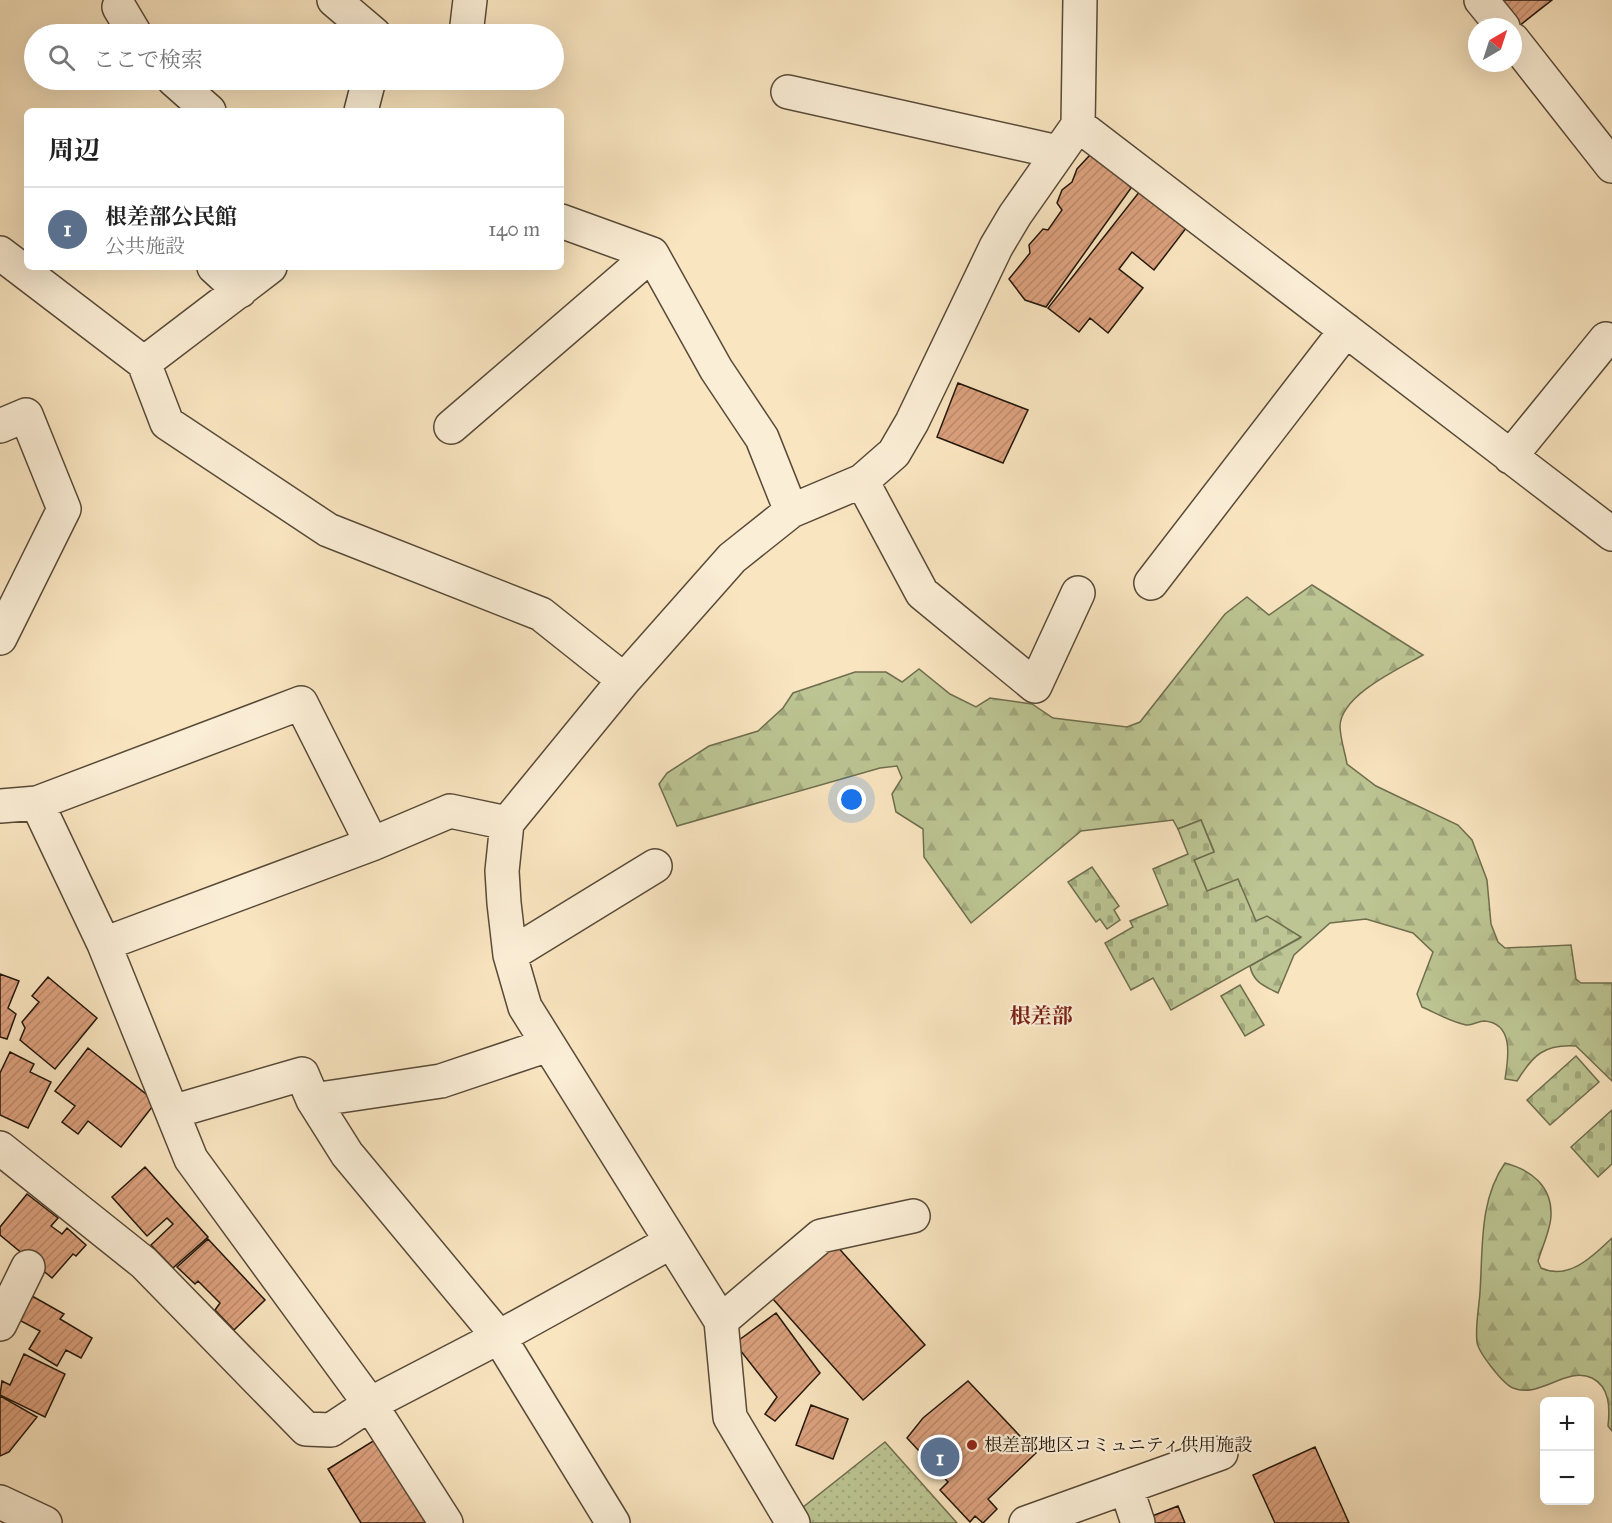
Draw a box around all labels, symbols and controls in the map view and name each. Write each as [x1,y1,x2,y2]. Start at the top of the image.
north arrow [1468,18,1522,72]
search box [24,24,564,90]
icon: search [45,41,78,74]
text: ここで検索 [93,46,203,73]
text: 周辺 [48,134,100,166]
text: 根差部公民館 [105,203,237,230]
text: 1 [64,217,71,241]
text: 140 m [488,217,540,241]
text: 公共施設 [105,234,185,258]
your location [837,785,866,814]
district label: 根差部 [1010,1003,1073,1029]
map controls [1540,1397,1594,1505]
button: + [1540,1397,1594,1451]
pin: 1 [920,1434,960,1480]
place label: 根差部地区コミュニティ供用施設 [984,1434,1252,1456]
marker: 根差部地区コミュニティ供用施設 [965,1438,979,1452]
button: − [1540,1451,1594,1505]

